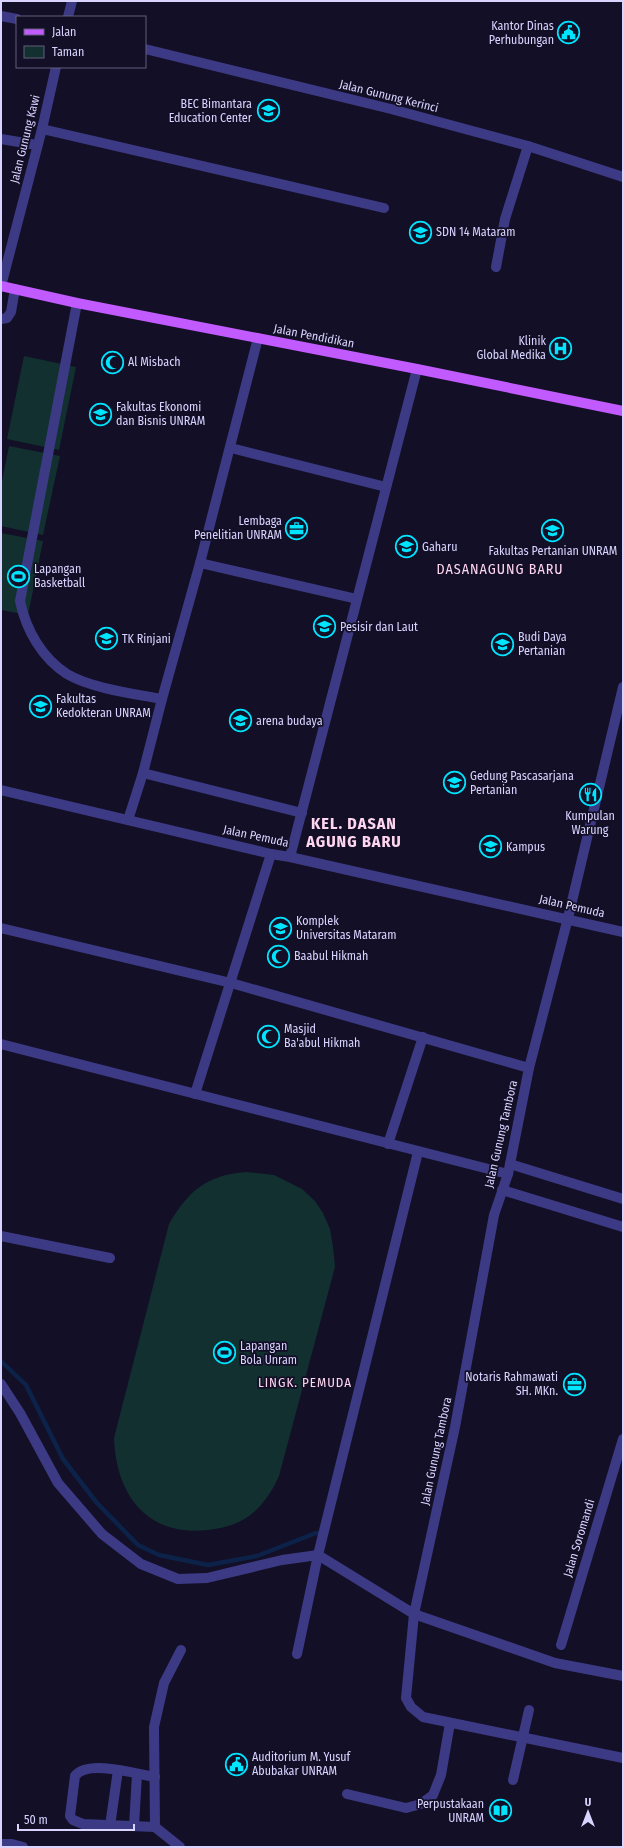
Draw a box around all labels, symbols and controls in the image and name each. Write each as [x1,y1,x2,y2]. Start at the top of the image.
legend [16,16,146,68]
place label: Kantor Dinas Perhubungan [489,19,554,47]
public building icon: Kantor Dinas Perhubungan [556,20,582,46]
text: Jalan [52,25,76,39]
text: Taman [52,45,84,59]
street label: Jalan Gunung Kerinci [338,77,440,115]
street label: Jalan Gunung Kawi [7,93,43,185]
place label: BEC Bimantara Education Center [169,97,253,125]
school or university icon: BEC Bimantara Education Center [255,98,281,124]
school or university icon: SDN 14 Mataram [408,219,434,245]
place label: SDN 14 Mataram [436,225,515,239]
street label: Jalan Pendidikan [272,321,356,351]
place label: Klinik Global Medika [476,334,546,362]
hospital icon: Klinik Global Medika [548,335,574,361]
mosque icon: Al Misbach [100,349,126,375]
place label: Al Misbach [128,355,181,369]
place label: Fakultas Ekonomi dan Bisnis UNRAM [116,400,205,428]
school or university icon: Fakultas Ekonomi dan Bisnis UNRAM [88,401,114,427]
place label: Lembaga Penelitian UNRAM [194,514,282,542]
office icon: Lembaga Penelitian UNRAM [284,515,310,541]
school or university icon: Fakultas Pertanian UNRAM [540,517,566,543]
school or university icon: Gaharu [393,534,419,560]
place label: Gaharu [422,540,457,554]
place label: Fakultas Pertanian UNRAM [489,544,617,558]
district label: DASANAGUNG BARU [436,561,564,578]
place label: Lapangan Basketball [34,562,85,590]
sports icon: Lapangan Basketball [6,563,32,589]
school or university icon: Pesisir dan Laut [311,614,337,640]
place label: Pesisir dan Laut [340,620,418,634]
school or university icon: TK Rinjani [94,626,120,652]
place label: Budi Daya Pertanian [518,630,567,658]
school or university icon: Budi Daya Pertanian [489,631,515,657]
place label: TK Rinjani [122,632,171,646]
place label: Fakultas Kedokteran UNRAM [56,692,151,720]
school or university icon: Fakultas Kedokteran UNRAM [27,693,53,719]
school or university icon: arena budaya [227,708,253,734]
place label: arena budaya [256,714,323,728]
place label: Gedung Pascasarjana Pertanian [470,769,574,797]
school or university icon: Gedung Pascasarjana Pertanian [442,770,468,796]
restaurant icon: Kumpulan Warung [577,782,603,808]
place label: Kumpulan Warung [565,809,615,837]
district label: KEL. DASAN AGUNG BARU [305,814,402,851]
street label: Jalan Pemuda [222,822,290,850]
school or university icon: Kampus [478,834,504,860]
place label: Kampus [506,840,545,854]
street label: Jalan Pemuda [538,892,606,920]
place label: Komplek Universitas Mataram [296,914,396,942]
school or university icon: Komplek Universitas Mataram [268,915,294,941]
mosque icon: Baabul Hikmah [266,943,292,969]
place label: Baabul Hikmah [294,949,368,963]
place label: Masjid Ba'abul Hikmah [284,1022,360,1050]
mosque icon: Masjid Ba'abul Hikmah [256,1023,282,1049]
street label: Jalan Gunung Tambora [482,1079,520,1189]
place label: Lapangan Bola Unram [240,1339,297,1367]
sports icon: Lapangan Bola Unram [211,1340,237,1366]
place label: Notaris Rahmawati SH. MKn. [465,1370,558,1398]
office icon: Notaris Rahmawati SH. MKn. [561,1371,587,1397]
district label: LINGK. PEMUDA [258,1375,352,1390]
street label: Jalan Gunung Tambora [418,1396,454,1506]
street label: Jalan Soromandi [561,1497,597,1579]
place label: Auditorium M. Yusuf Abubakar UNRAM [252,1750,352,1778]
public building icon: Auditorium M. Yusuf Abubakar UNRAM [224,1751,250,1777]
north arrow [568,1792,608,1832]
text: U [585,1796,591,1809]
place label: Perpustakaan UNRAM [417,1797,484,1825]
library icon: Perpustakaan UNRAM [487,1798,513,1824]
scale bar [18,1806,134,1832]
text: 50 m [24,1813,48,1827]

